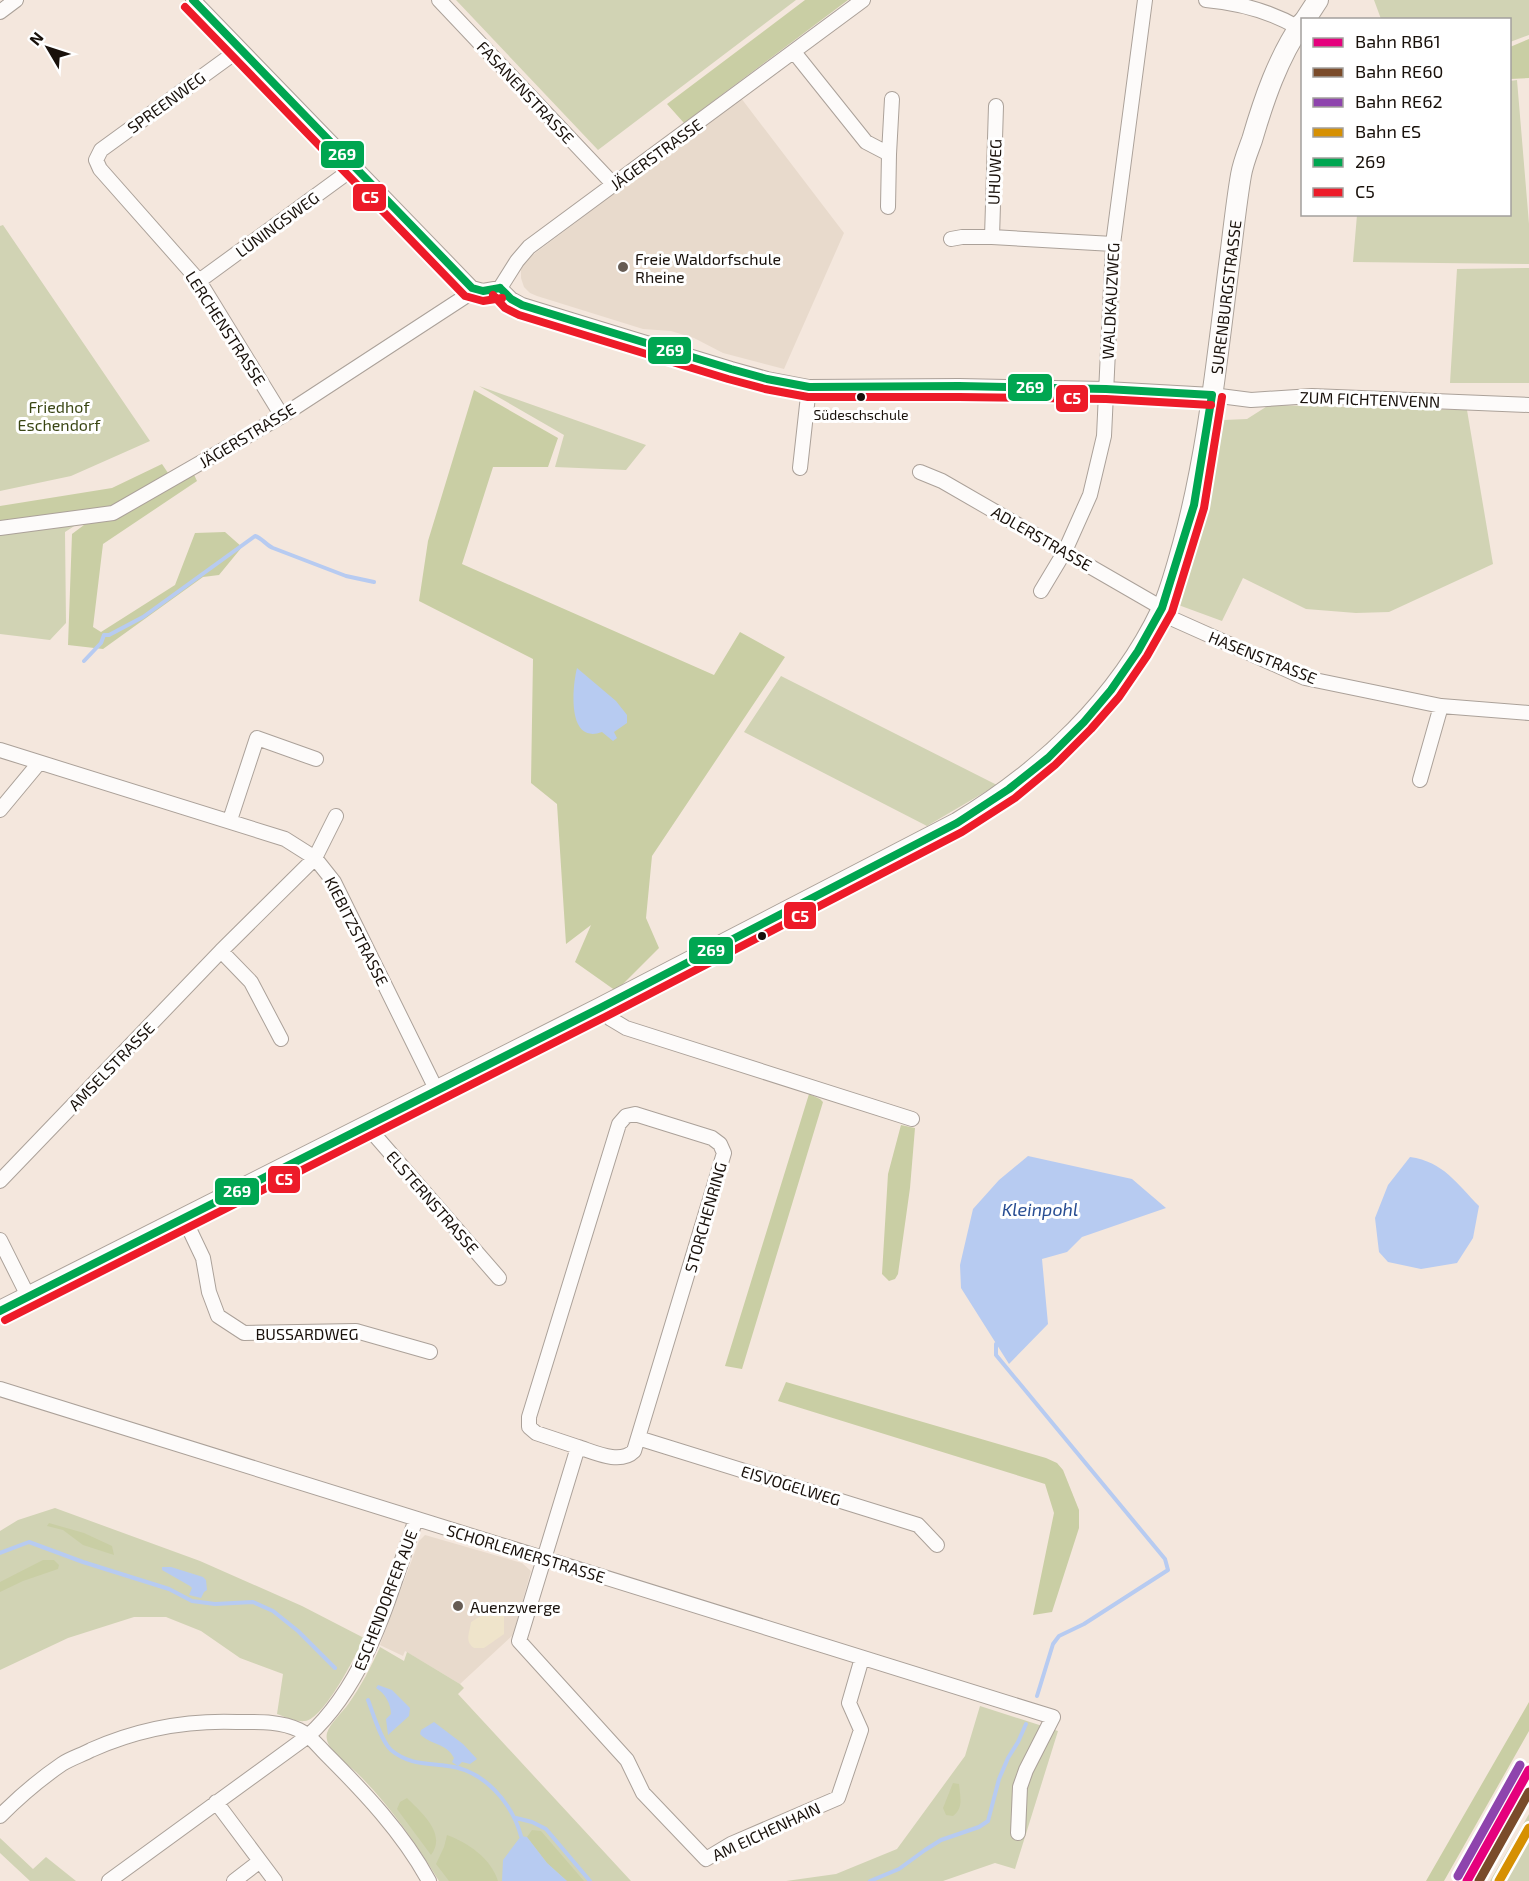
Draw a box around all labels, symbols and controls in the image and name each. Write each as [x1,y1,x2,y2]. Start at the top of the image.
north arrow [18,18,78,78]
legend [1301,18,1511,216]
text: N [25,28,47,49]
text: Bahn RB61 [1355,30,1441,52]
street label: FASANENSTRASSE [474,37,578,147]
text: Bahn RE60 [1355,60,1443,82]
street label: SPREENWEG [123,67,209,137]
text: Bahn RE62 [1355,90,1443,112]
street label: JÄGERSTRASSE [606,114,706,194]
text: Bahn ES [1355,120,1421,142]
street label: UHUWEG [983,139,1005,205]
line badge: 269 [320,140,365,169]
text: 269 [328,144,356,163]
text: 269 [1355,150,1386,172]
text: C5 [1355,180,1375,202]
line badge: C5 [352,183,387,212]
street label: LÜNINGSWEG [232,187,322,261]
text: C5 [361,187,379,206]
street label: SURENBURGSTRASSE [1206,219,1244,375]
street label: WALDKAUZWEG [1097,242,1123,360]
place label: Freie Waldorfschule Rheine [635,249,781,286]
marker: Freie Waldorfschule Rheine [616,260,630,274]
street label: LERCHENSTRASSE [182,267,270,389]
line badge: 269 [647,336,692,365]
text: 269 [656,340,684,359]
line badge: 269 [1007,373,1053,402]
text: 269 [1016,377,1044,396]
line badge: C5 [1055,384,1089,413]
street label: ZUM FICHTENVENN [1299,387,1441,411]
text: C5 [1063,388,1081,407]
marker: Südeschschule [855,391,867,403]
park label: Friedhof Eschendorf [18,397,101,434]
street label: JÄGERSTRASSE [195,399,299,471]
place label: Südeschschule [813,406,909,423]
street label: ADLERSTRASSE [988,502,1096,574]
street label: HASENSTRASSE [1206,627,1320,687]
street label: KIEBITZSTRASSE [321,873,393,989]
line badge: C5 [783,901,817,930]
text: C5 [791,906,809,925]
unlabelled marker [756,930,768,942]
line badge: 269 [688,936,734,965]
text: 269 [697,940,725,959]
street label: AMSELSTRASSE [64,1018,158,1114]
street label: ELSTERNSTRASSE [383,1146,483,1258]
street label: STORCHENRING [680,1160,730,1274]
line badge: C5 [267,1165,301,1194]
text: C5 [275,1169,293,1188]
line badge: 269 [214,1177,260,1206]
text: 269 [223,1181,251,1200]
water label: Kleinpohl [1002,1198,1078,1220]
street label: BUSSARDWEG [255,1324,359,1343]
street label: EISVOGELWEG [739,1461,843,1509]
street label: SCHORLEMERSTRASSE [445,1520,607,1586]
street label: ESCHENDORFER AUE [349,1527,421,1673]
place label: Auenzwerge [470,1597,561,1616]
marker: Auenzwerge [451,1599,465,1613]
street label: AM EICHENHAIN [709,1798,823,1864]

